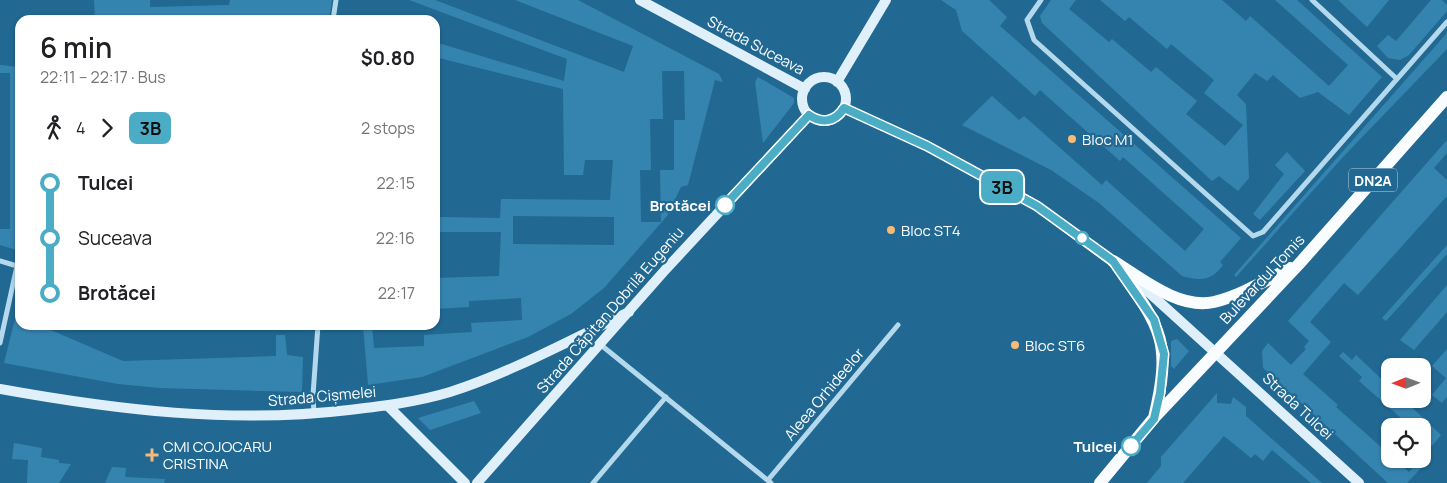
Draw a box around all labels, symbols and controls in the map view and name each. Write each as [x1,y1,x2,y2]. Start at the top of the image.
street label: Strada Suceava [704,11,808,79]
text: 6 min [40,28,112,66]
text: $0.80 [361,45,415,71]
text: 22:11 – 22:17 · Bus [40,66,166,88]
icon: walk [40,114,68,142]
icon: forward [93,114,121,142]
text: 3B [139,116,161,140]
text: 4 [76,117,85,139]
text: 2 stops [361,117,415,139]
place label: Bloc M1 [1082,129,1133,150]
marker: Bloc M1 [1066,133,1078,145]
road number: DN2A [1349,168,1397,192]
text: Tulcei [78,170,133,196]
line badge: 3B [980,171,1024,203]
text: 22:15 [376,172,415,194]
text: 3B [991,175,1013,199]
place label: Brotăcei [650,195,711,216]
marker: Brotăcei [715,195,735,215]
place label: Bloc ST4 [901,220,961,241]
street label: Strada Căpitan Dobrilă Eugeniu [532,222,688,398]
marker: Bloc ST4 [885,224,897,236]
text: Suceava [78,225,152,251]
text: 22:16 [376,227,415,249]
street label: Bulevardul Tomis [1215,229,1309,329]
unlabelled marker [1075,231,1089,245]
text: Brotăcei [78,280,156,306]
text: 22:17 [378,282,415,304]
place label: Bloc ST6 [1025,335,1085,356]
marker: Bloc ST6 [1009,339,1021,351]
street label: Aleea Orhideelor [779,343,869,445]
north arrow [1381,358,1431,408]
map controls [1381,358,1431,468]
street label: Strada Tulcei [1258,368,1338,444]
street label: Strada Cișmelei [267,381,377,411]
button: locate [1381,418,1431,468]
place label: CMI COJOCARU CRISTINA [163,436,272,474]
place label: Tulcei [1073,436,1117,457]
marker: Tulcei [1121,436,1141,456]
marker: CMI COJOCARU CRISTINA [145,448,159,462]

